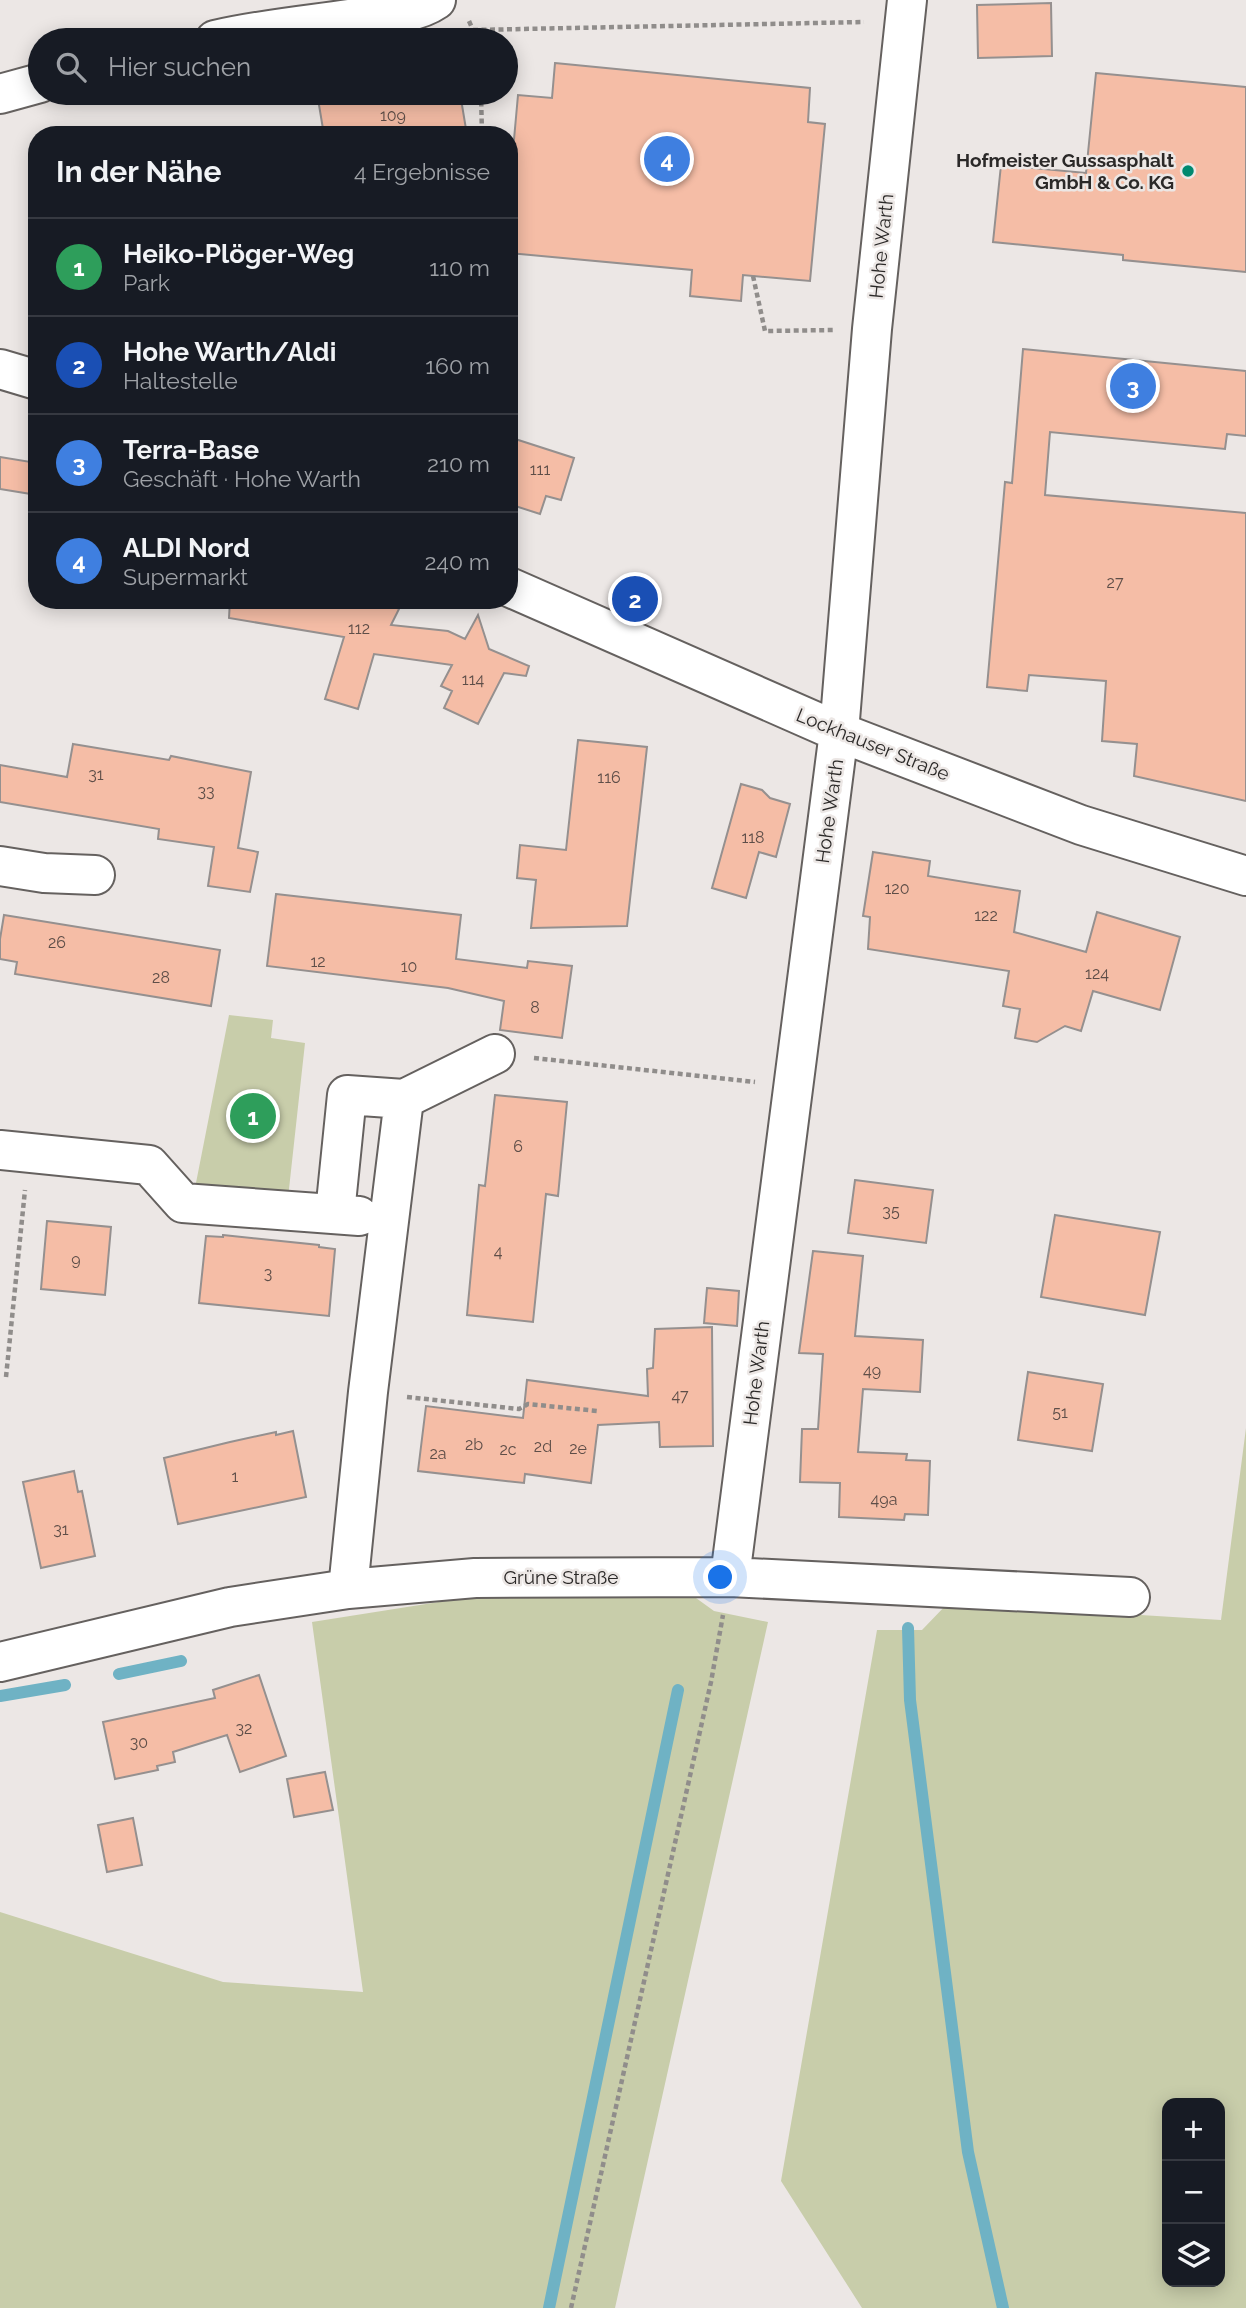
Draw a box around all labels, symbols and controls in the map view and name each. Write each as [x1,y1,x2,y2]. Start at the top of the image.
search box [28,28,518,105]
icon: search [52,48,90,86]
text: Hier suchen [108,52,251,82]
house number: 109 [380,106,406,125]
pin: 4 [644,133,690,185]
place label: Hofmeister Gussasphalt GmbH & Co. KG [956,149,1175,193]
text: In der Nähe [56,154,221,189]
text: 4 Ergebnisse [354,158,490,185]
marker: Hofmeister Gussasphalt GmbH & Co. KG [1180,163,1196,179]
street label: Hohe Warth [865,193,897,299]
text: Heiko-Plöger-Weg [123,239,354,269]
text: 1 [73,254,85,281]
text: 110 m [429,254,490,281]
text: Park [123,269,170,296]
text: Hohe Warth/Aldi [123,337,336,367]
text: 2 [73,352,85,379]
text: 160 m [425,352,490,379]
pin: 3 [1110,360,1156,412]
text: Haltestelle [123,367,238,394]
text: Terra-Base [123,435,259,465]
text: 3 [73,450,85,477]
text: 210 m [427,450,490,477]
house number: 111 [530,460,550,479]
text: Geschäft · Hohe Warth [123,465,361,492]
text: ALDI Nord [123,533,250,563]
text: 4 [72,548,86,575]
text: 240 m [424,548,490,575]
text: Supermarkt [123,563,248,590]
pin: 2 [612,573,658,625]
house number: 27 [1107,573,1124,592]
house number: 112 [348,619,370,638]
house number: 114 [462,670,484,689]
street label: Lockhauser Straße [793,703,953,785]
street label: Hohe Warth [811,758,847,864]
house number: 31 [88,765,104,784]
house number: 116 [597,768,621,787]
house number: 33 [197,782,215,801]
house number: 118 [741,828,765,847]
house number: 120 [885,879,909,898]
house number: 122 [974,906,998,925]
house number: 26 [48,933,66,952]
house number: 12 [310,952,326,971]
house number: 10 [401,957,417,976]
house number: 124 [1085,964,1109,983]
house number: 28 [152,968,170,987]
house number: 8 [530,998,540,1017]
pin: 1 [230,1090,276,1142]
house number: 6 [513,1137,523,1156]
house number: 35 [882,1202,900,1221]
house number: 4 [494,1242,503,1261]
house number: 9 [71,1250,81,1269]
house number: 3 [264,1264,272,1283]
street label: Hohe Warth [739,1320,773,1426]
house number: 49 [863,1361,881,1380]
house number: 47 [671,1386,689,1405]
house number: 51 [1052,1403,1068,1422]
house number: 2b [465,1435,483,1454]
house number: 2d [534,1437,552,1456]
house number: 2e [569,1439,587,1458]
house number: 2c [499,1440,517,1459]
house number: 2a [429,1444,447,1463]
house number: 1 [232,1467,239,1486]
house number: 49a [871,1490,897,1509]
house number: 31 [53,1520,69,1539]
your location [703,1560,737,1594]
street label: Grüne Straße [504,1566,618,1588]
house number: 32 [236,1719,252,1738]
house number: 30 [130,1733,148,1752]
map controls [1162,2098,1225,2287]
button: + [1162,2098,1225,2161]
button: − [1162,2161,1225,2224]
button: layers [1162,2224,1225,2287]

